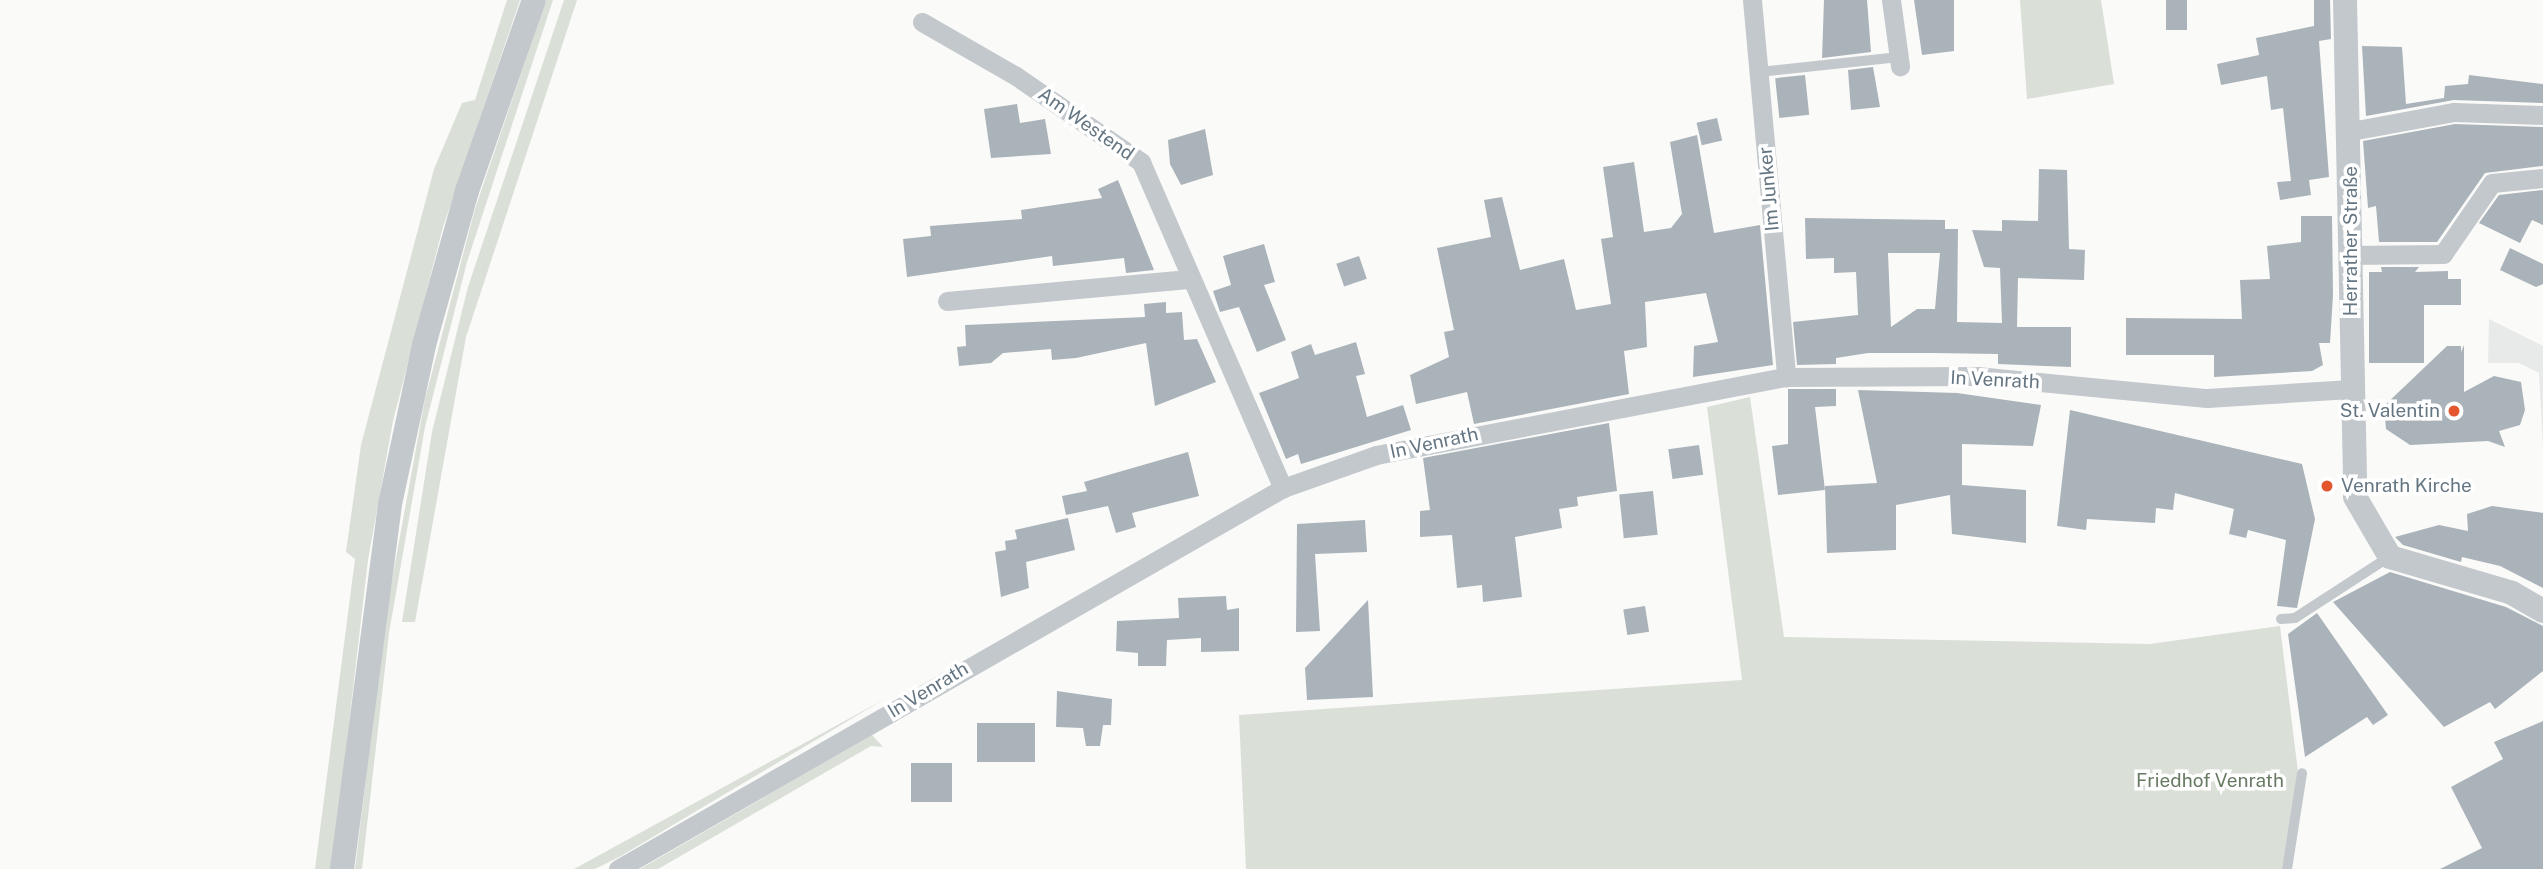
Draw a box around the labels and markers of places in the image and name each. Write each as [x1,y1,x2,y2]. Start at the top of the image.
place label: St. Valentin [2339,400,2440,422]
marker: St. Valentin [2446,403,2462,419]
place label: Venrath Kirche [2341,475,2472,497]
marker: Venrath Kirche [2319,478,2335,494]

